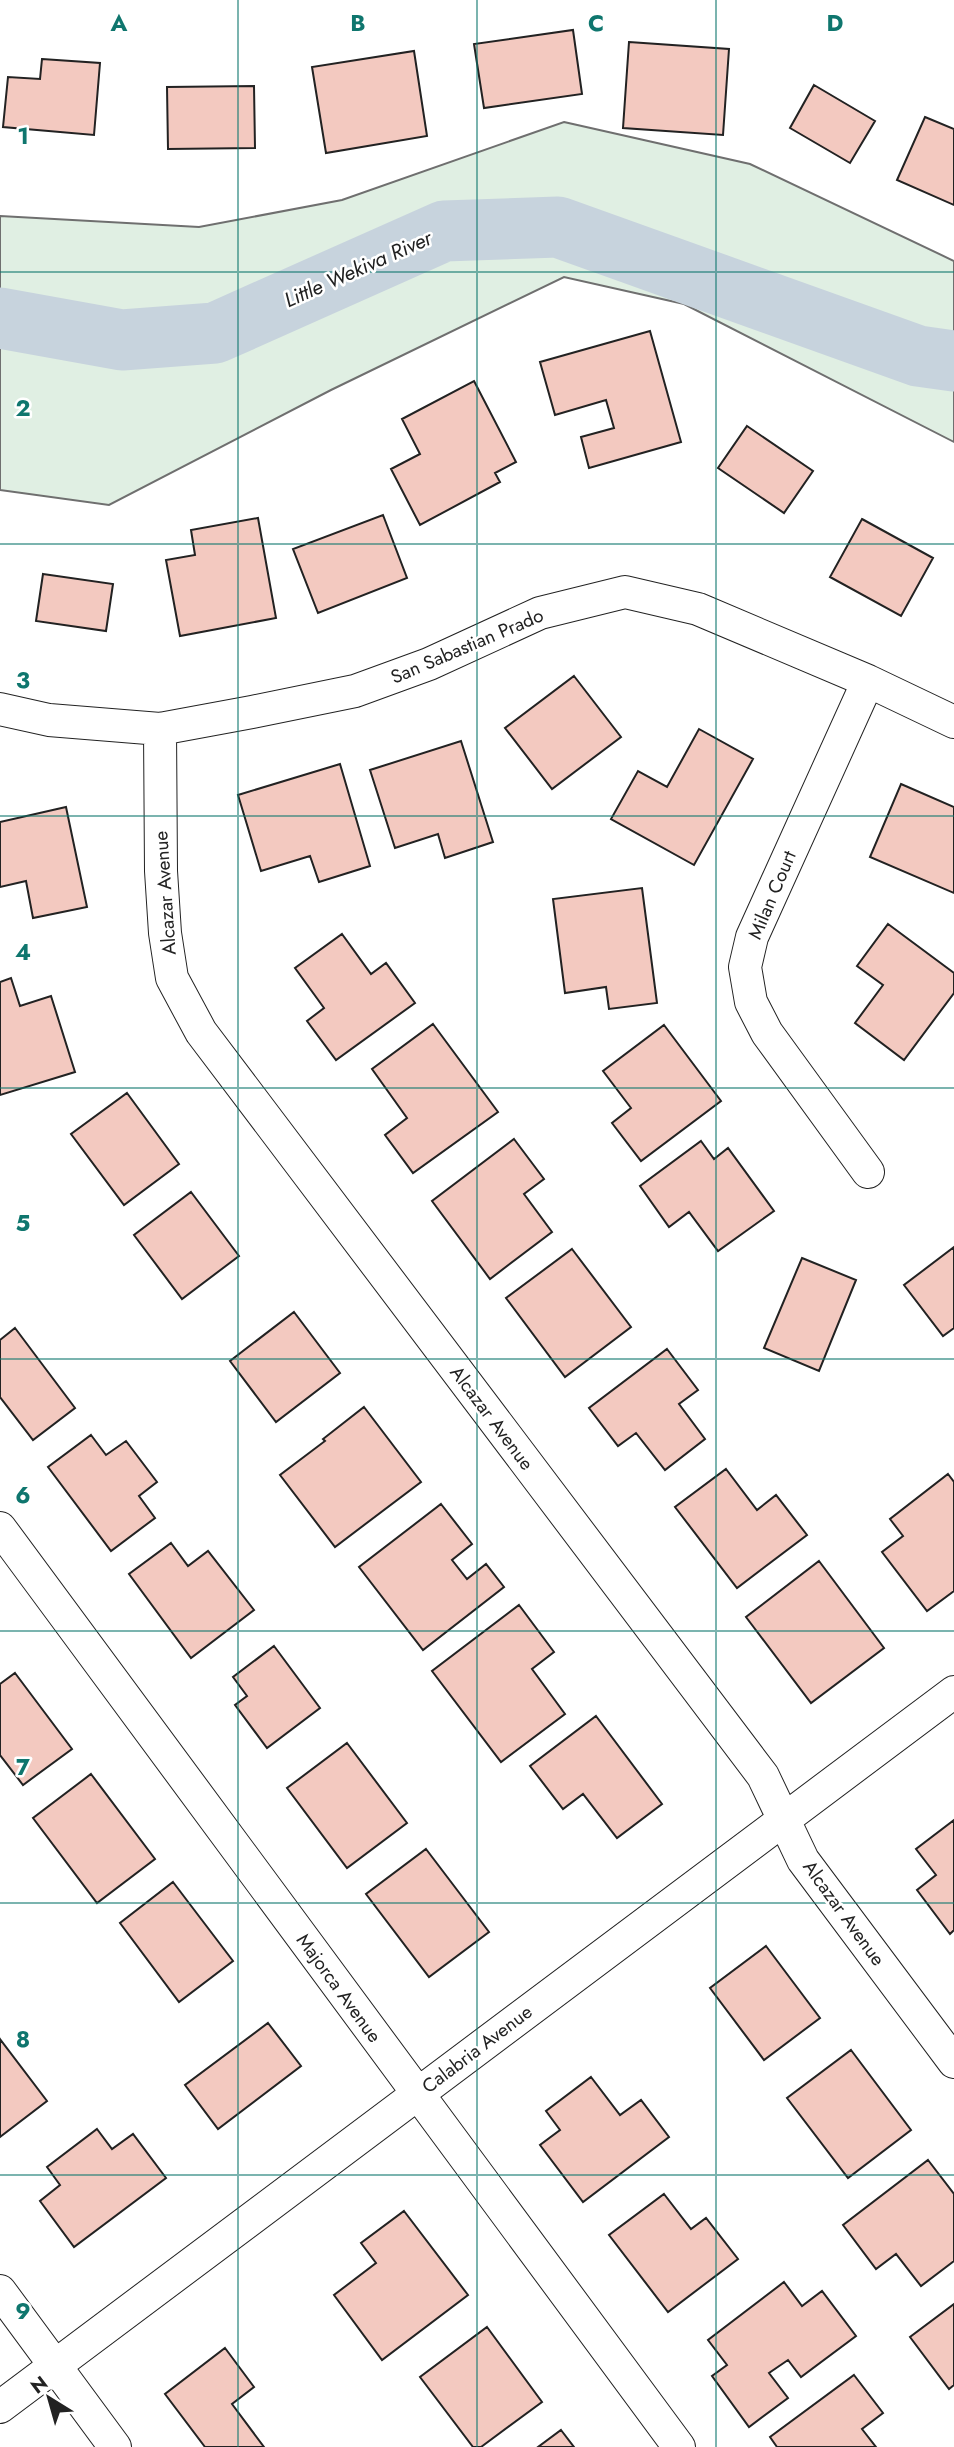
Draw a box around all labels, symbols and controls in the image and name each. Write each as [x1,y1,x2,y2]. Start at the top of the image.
text: A [110,6,128,40]
text: B [350,6,366,40]
text: C [588,6,604,40]
text: D [827,6,844,40]
text: 1 [17,119,29,153]
water label: Little Wekiva River [279,223,438,315]
text: 2 [15,391,31,425]
street label: San Sabastian Prado [386,602,548,690]
text: 3 [16,663,30,697]
street label: Alcazar Avenue [147,830,183,956]
street label: Milan Court [741,846,803,944]
text: 4 [15,935,31,969]
text: 5 [16,1206,30,1240]
street label: Alcazar Avenue [444,1360,540,1476]
text: 6 [15,1478,31,1512]
text: 7 [16,1750,30,1784]
street label: Alcazar Avenue [797,1855,892,1971]
street label: Majorca Avenue [290,1928,388,2048]
street label: Calabria Avenue [416,1998,538,2099]
text: 8 [16,2022,30,2056]
text: 9 [15,2294,31,2328]
north arrow [14,2363,84,2433]
text: N [25,2369,53,2400]

